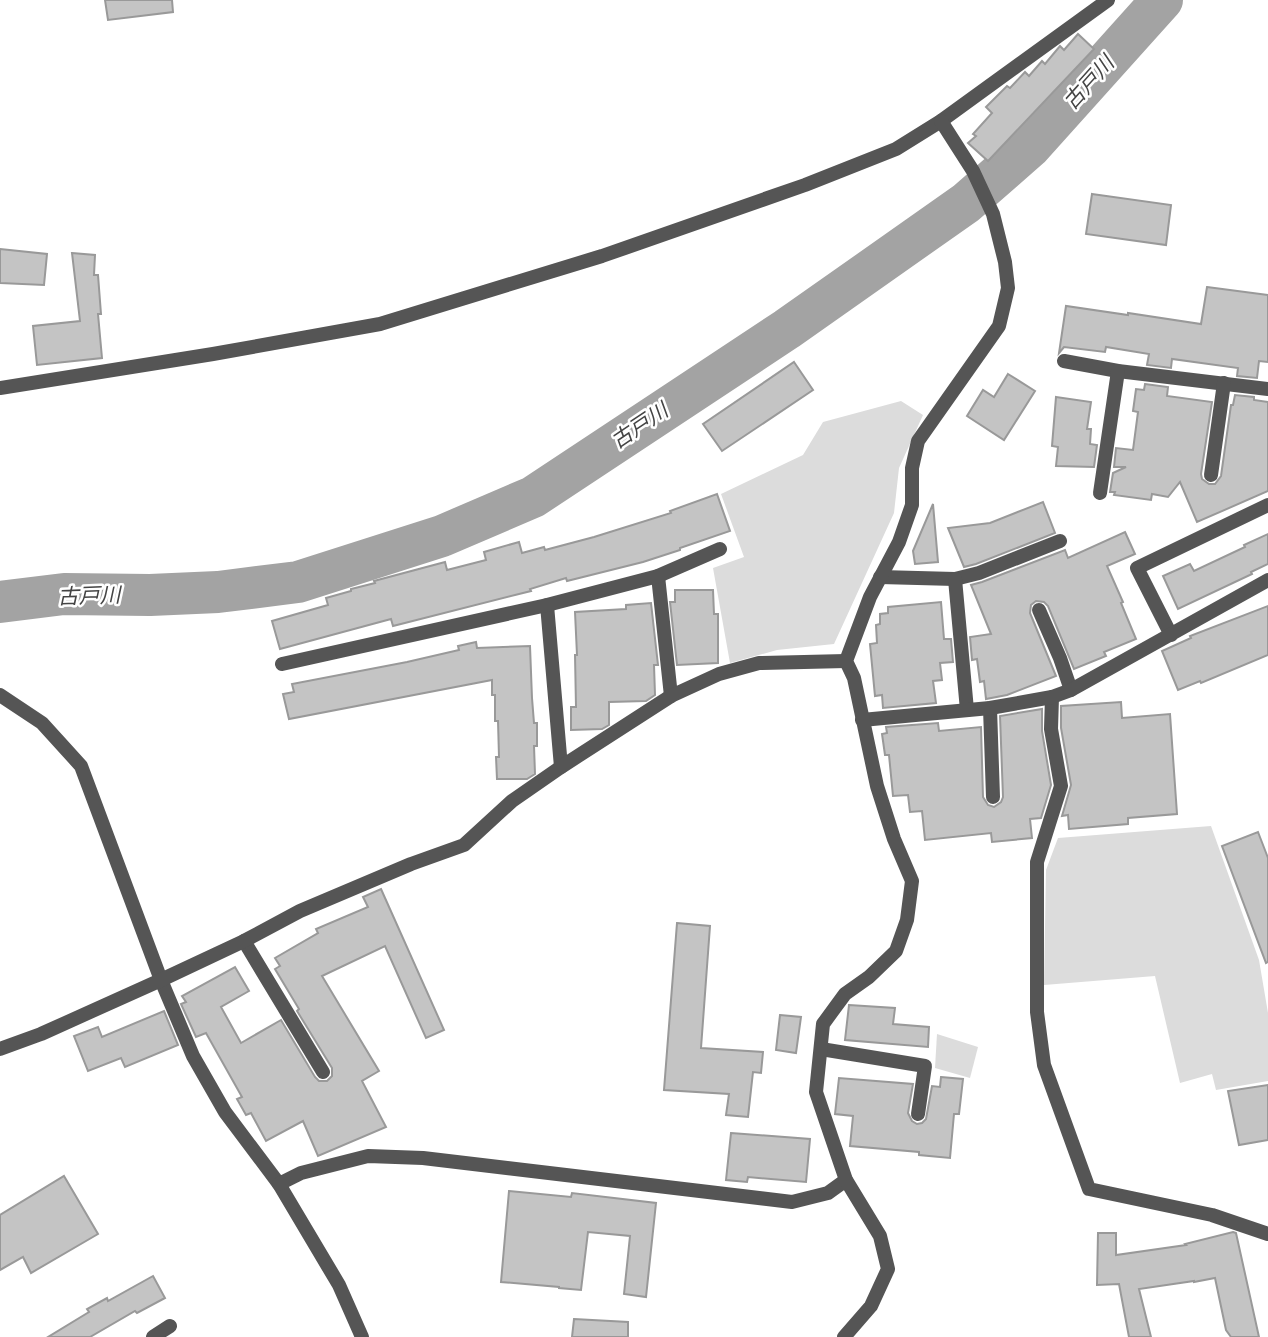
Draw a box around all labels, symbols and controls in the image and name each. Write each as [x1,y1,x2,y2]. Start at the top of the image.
water label: 古戸川 [1058,49,1119,113]
water label: 古戸川 [606,396,673,453]
water label: 古戸川 [57,582,123,608]

